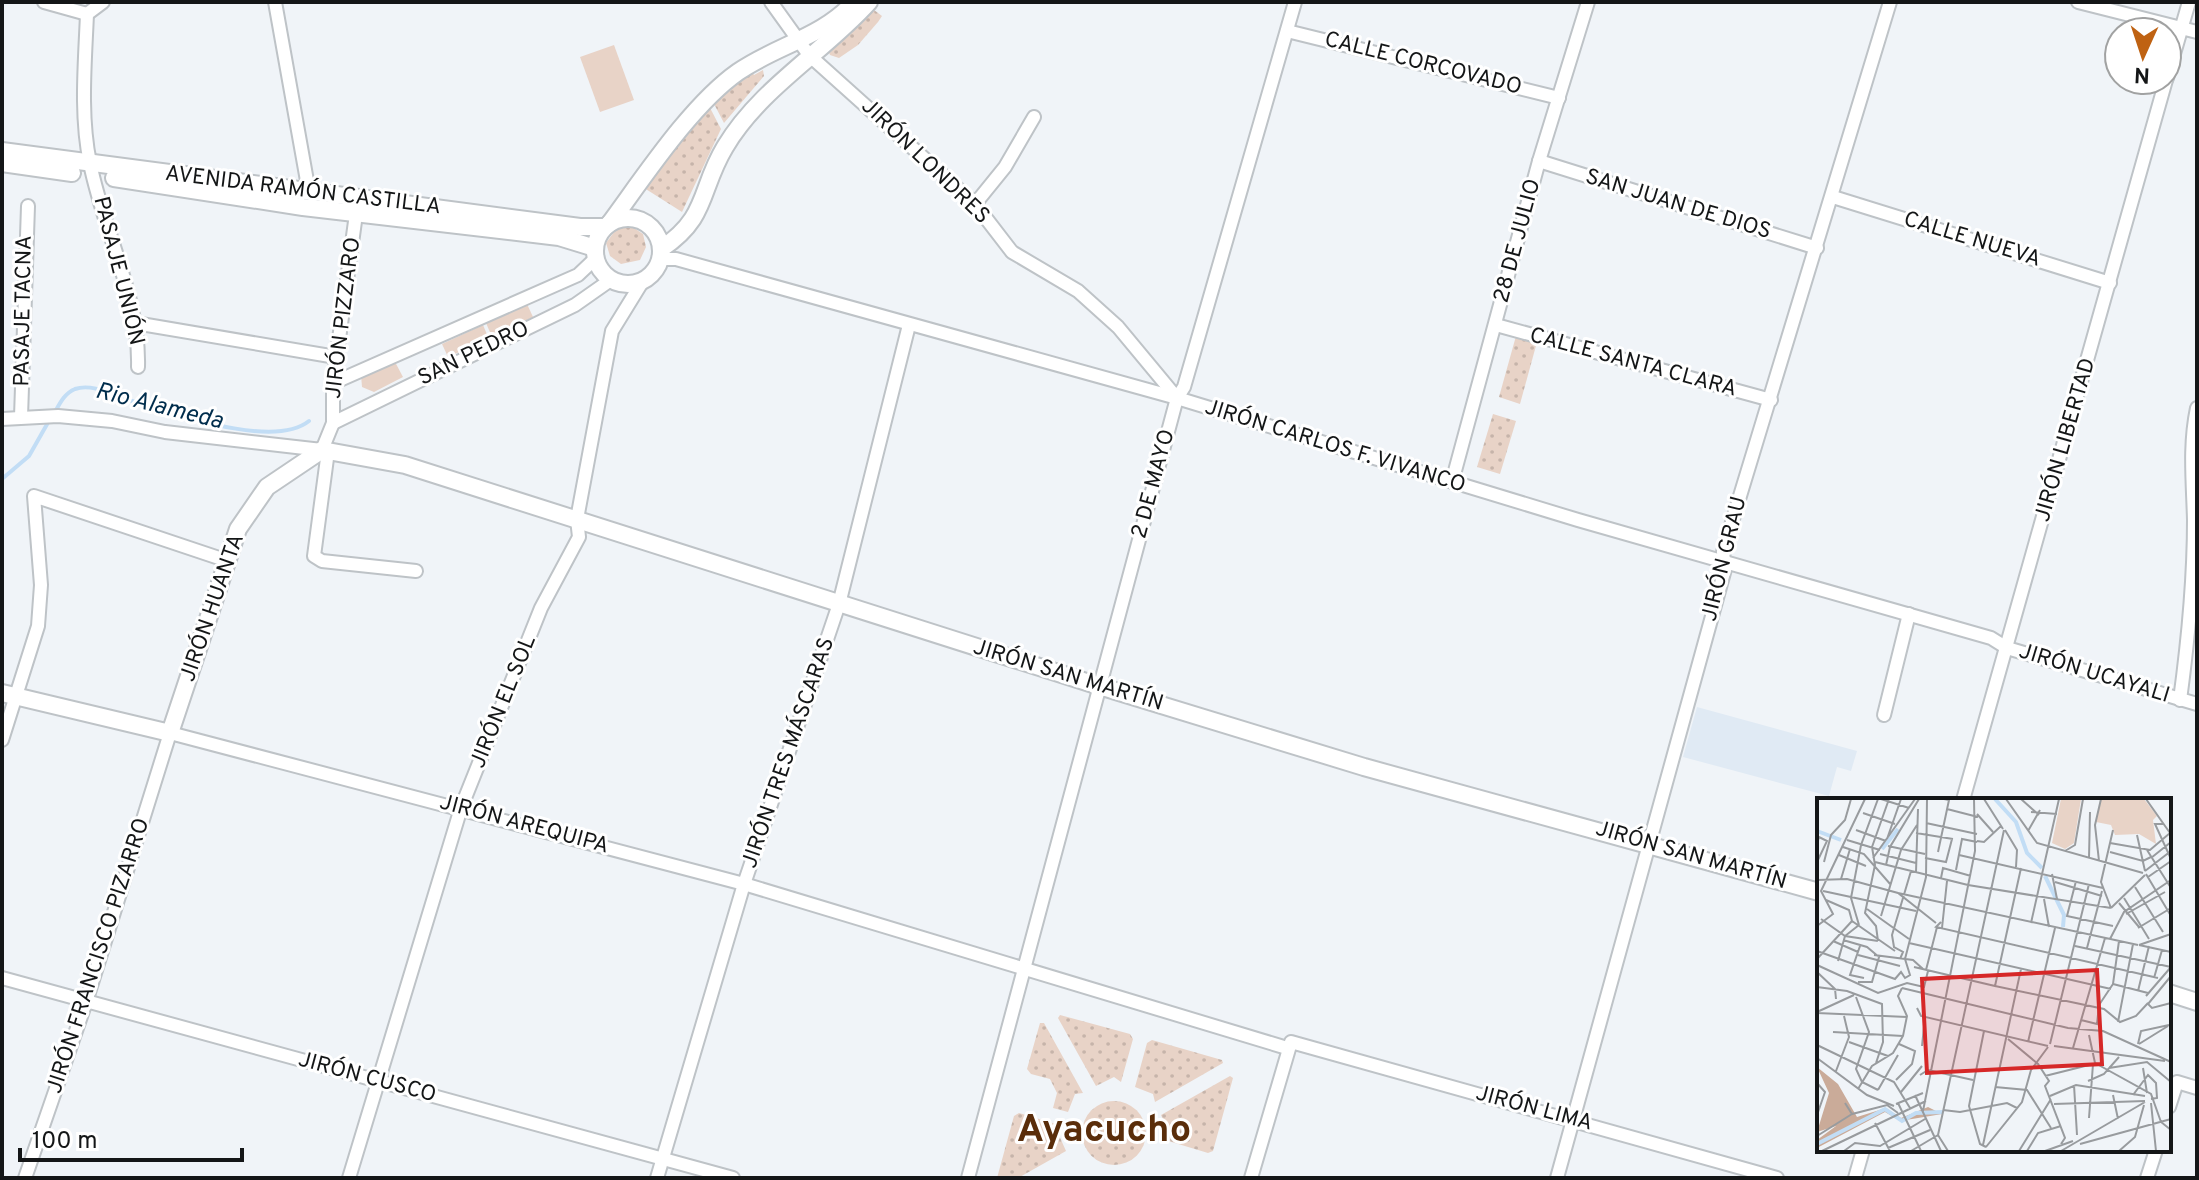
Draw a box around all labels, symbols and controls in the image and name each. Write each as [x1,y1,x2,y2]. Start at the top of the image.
north arrow [2103,16,2183,96]
street label: CALLE CORCOVADO [1322,26,1524,102]
text: N [2133,60,2151,87]
street label: JIRÓN LONDRES [855,92,997,230]
street label: AVENIDA RAMÓN CASTILLA [164,158,443,221]
street label: SAN JUAN DE DIOS [1582,164,1774,246]
street label: 28 DE JULIO [1489,176,1547,306]
street label: PASAJE UNIÓN [86,193,152,348]
street label: CALLE NUEVA [1900,206,2044,274]
street label: PASAJE TACNA [9,235,39,387]
street label: JIRÓN PIZZARO [318,235,367,400]
street label: SAN PEDRO [414,316,534,392]
street label: CALLE SANTA CLARA [1526,322,1740,404]
street label: JIRÓN LIBERTAD [2027,354,2102,525]
water label: Rio Alameda [92,377,226,437]
street label: JIRÓN CARLOS F. VIVANCO [1201,392,1470,500]
street label: 2 DE MAYO [1126,426,1182,542]
street label: JIRÓN GRAU [1694,493,1754,624]
street label: JIRÓN HUANTA [172,530,251,685]
street label: JIRÓN EL SOL [462,631,543,772]
street label: JIRÓN SAN MARTÍN [970,631,1167,718]
street label: JIRÓN TRES MÁSCARAS [734,633,841,872]
street label: JIRÓN UCAYALI [2015,635,2174,710]
street label: JIRÓN AREQUIPA [437,787,612,861]
inset map [1817,798,2171,1152]
street label: JIRÓN SAN MARTÍN [1592,813,1790,896]
street label: JIRÓN FRANCISCO PIZARRO [39,814,156,1097]
street label: JIRÓN CUSCO [295,1044,440,1109]
street label: JIRÓN LIMA [1473,1078,1596,1138]
district label: Ayacucho [1017,1107,1191,1156]
scale bar [20,1112,242,1162]
text: 100 m [32,1127,98,1157]

